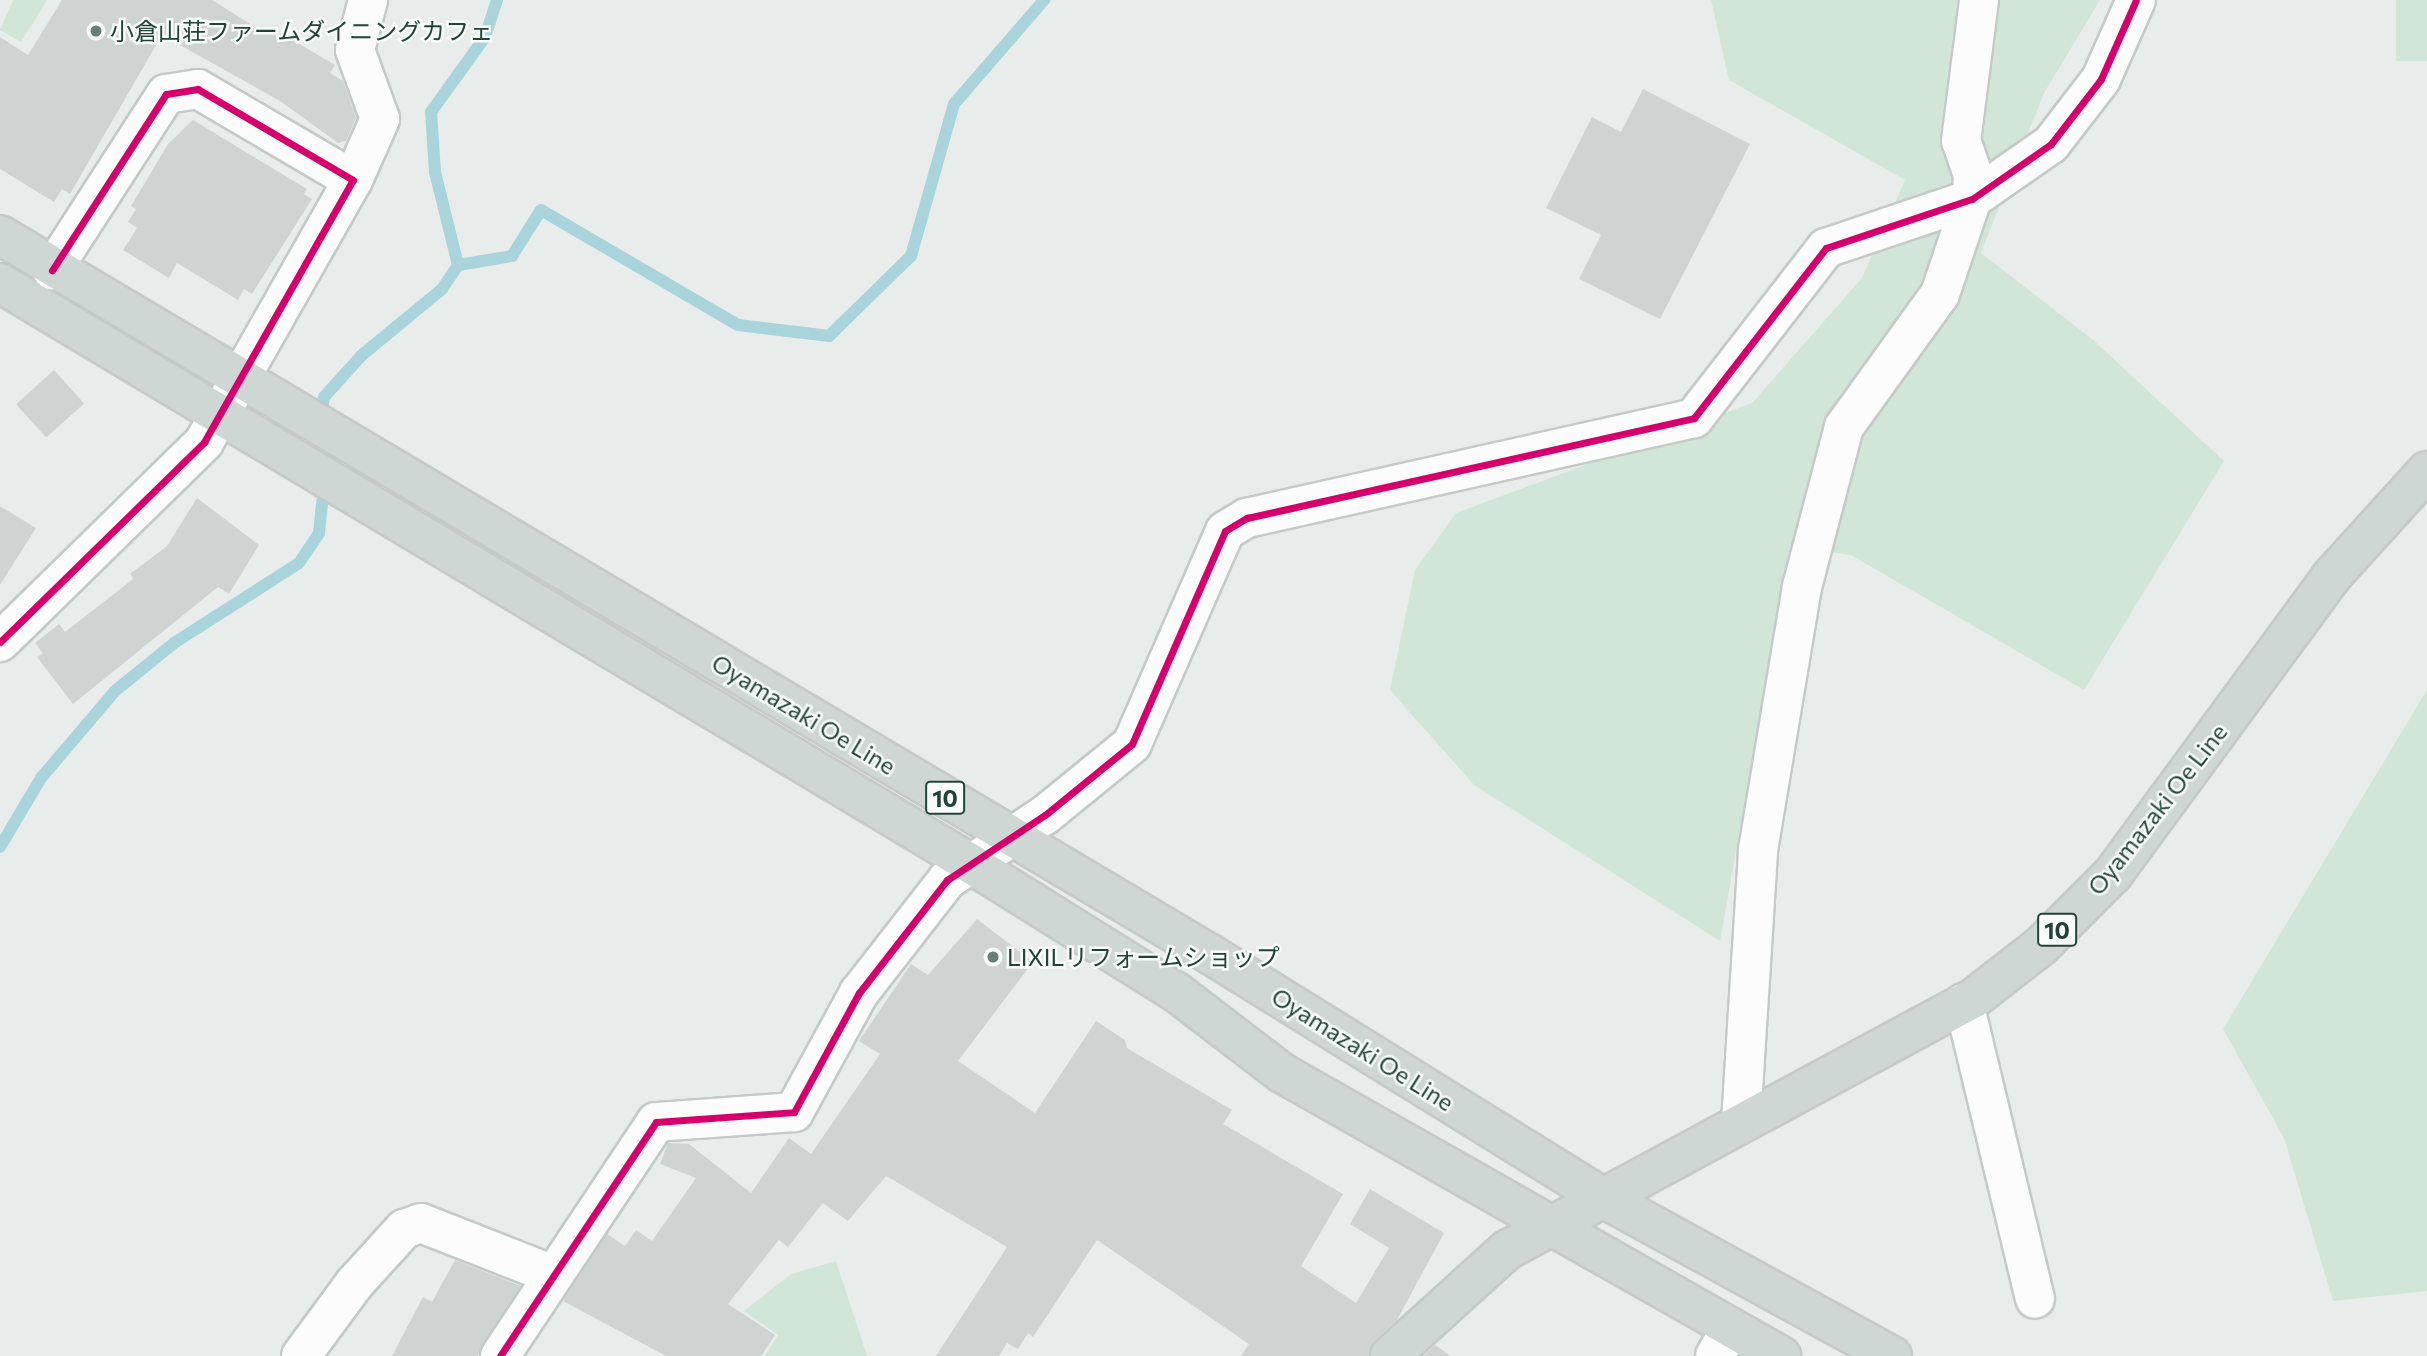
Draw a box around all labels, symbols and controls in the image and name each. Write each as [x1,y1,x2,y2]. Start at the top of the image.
place label: 小倉山荘ファームダイニングカフェ [110,17,494,45]
marker: 小倉山荘ファームダイニングカフェ [88,23,104,39]
street label: Oyamazaki Oe Line [707,648,901,780]
street label: Oyamazaki Oe Line [2081,718,2233,900]
road number: 10 [924,778,966,818]
road number: 10 [2036,911,2078,950]
place label: LIXILリフォームショップ [1007,943,1280,971]
marker: LIXILリフォームショップ [985,949,1001,965]
street label: Oyamazaki Oe Line [1267,981,1459,1117]

